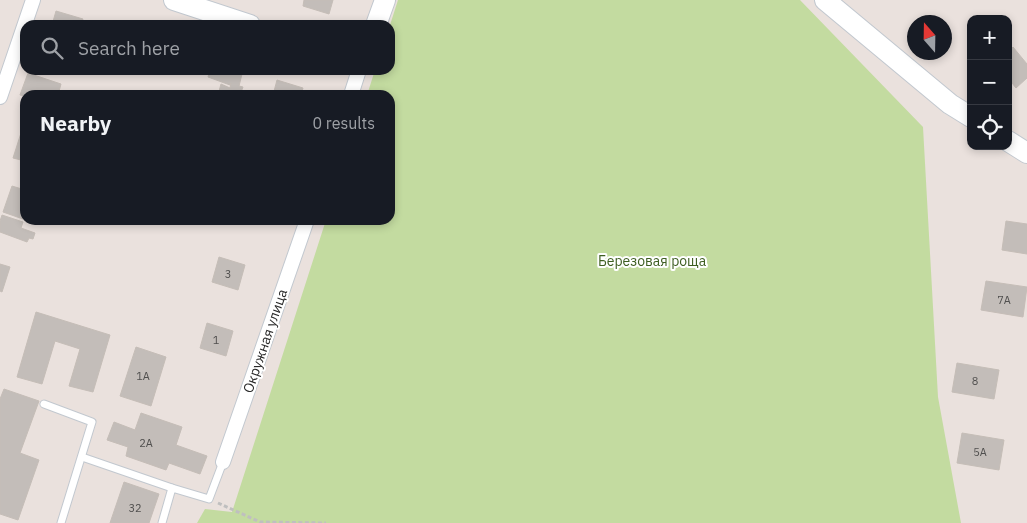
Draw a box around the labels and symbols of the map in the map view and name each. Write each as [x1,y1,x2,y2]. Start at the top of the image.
north arrow [907,15,952,60]
park label: Березовая роща [598,252,707,270]
house number: 3 [225,267,231,281]
street label: Окружная улица [239,286,291,395]
house number: 7А [997,293,1011,307]
house number: 1 [213,333,220,347]
house number: 1А [136,369,150,383]
house number: 8 [972,374,978,388]
house number: 2А [139,436,153,450]
house number: 5А [973,445,987,459]
house number: 32 [128,501,142,515]

